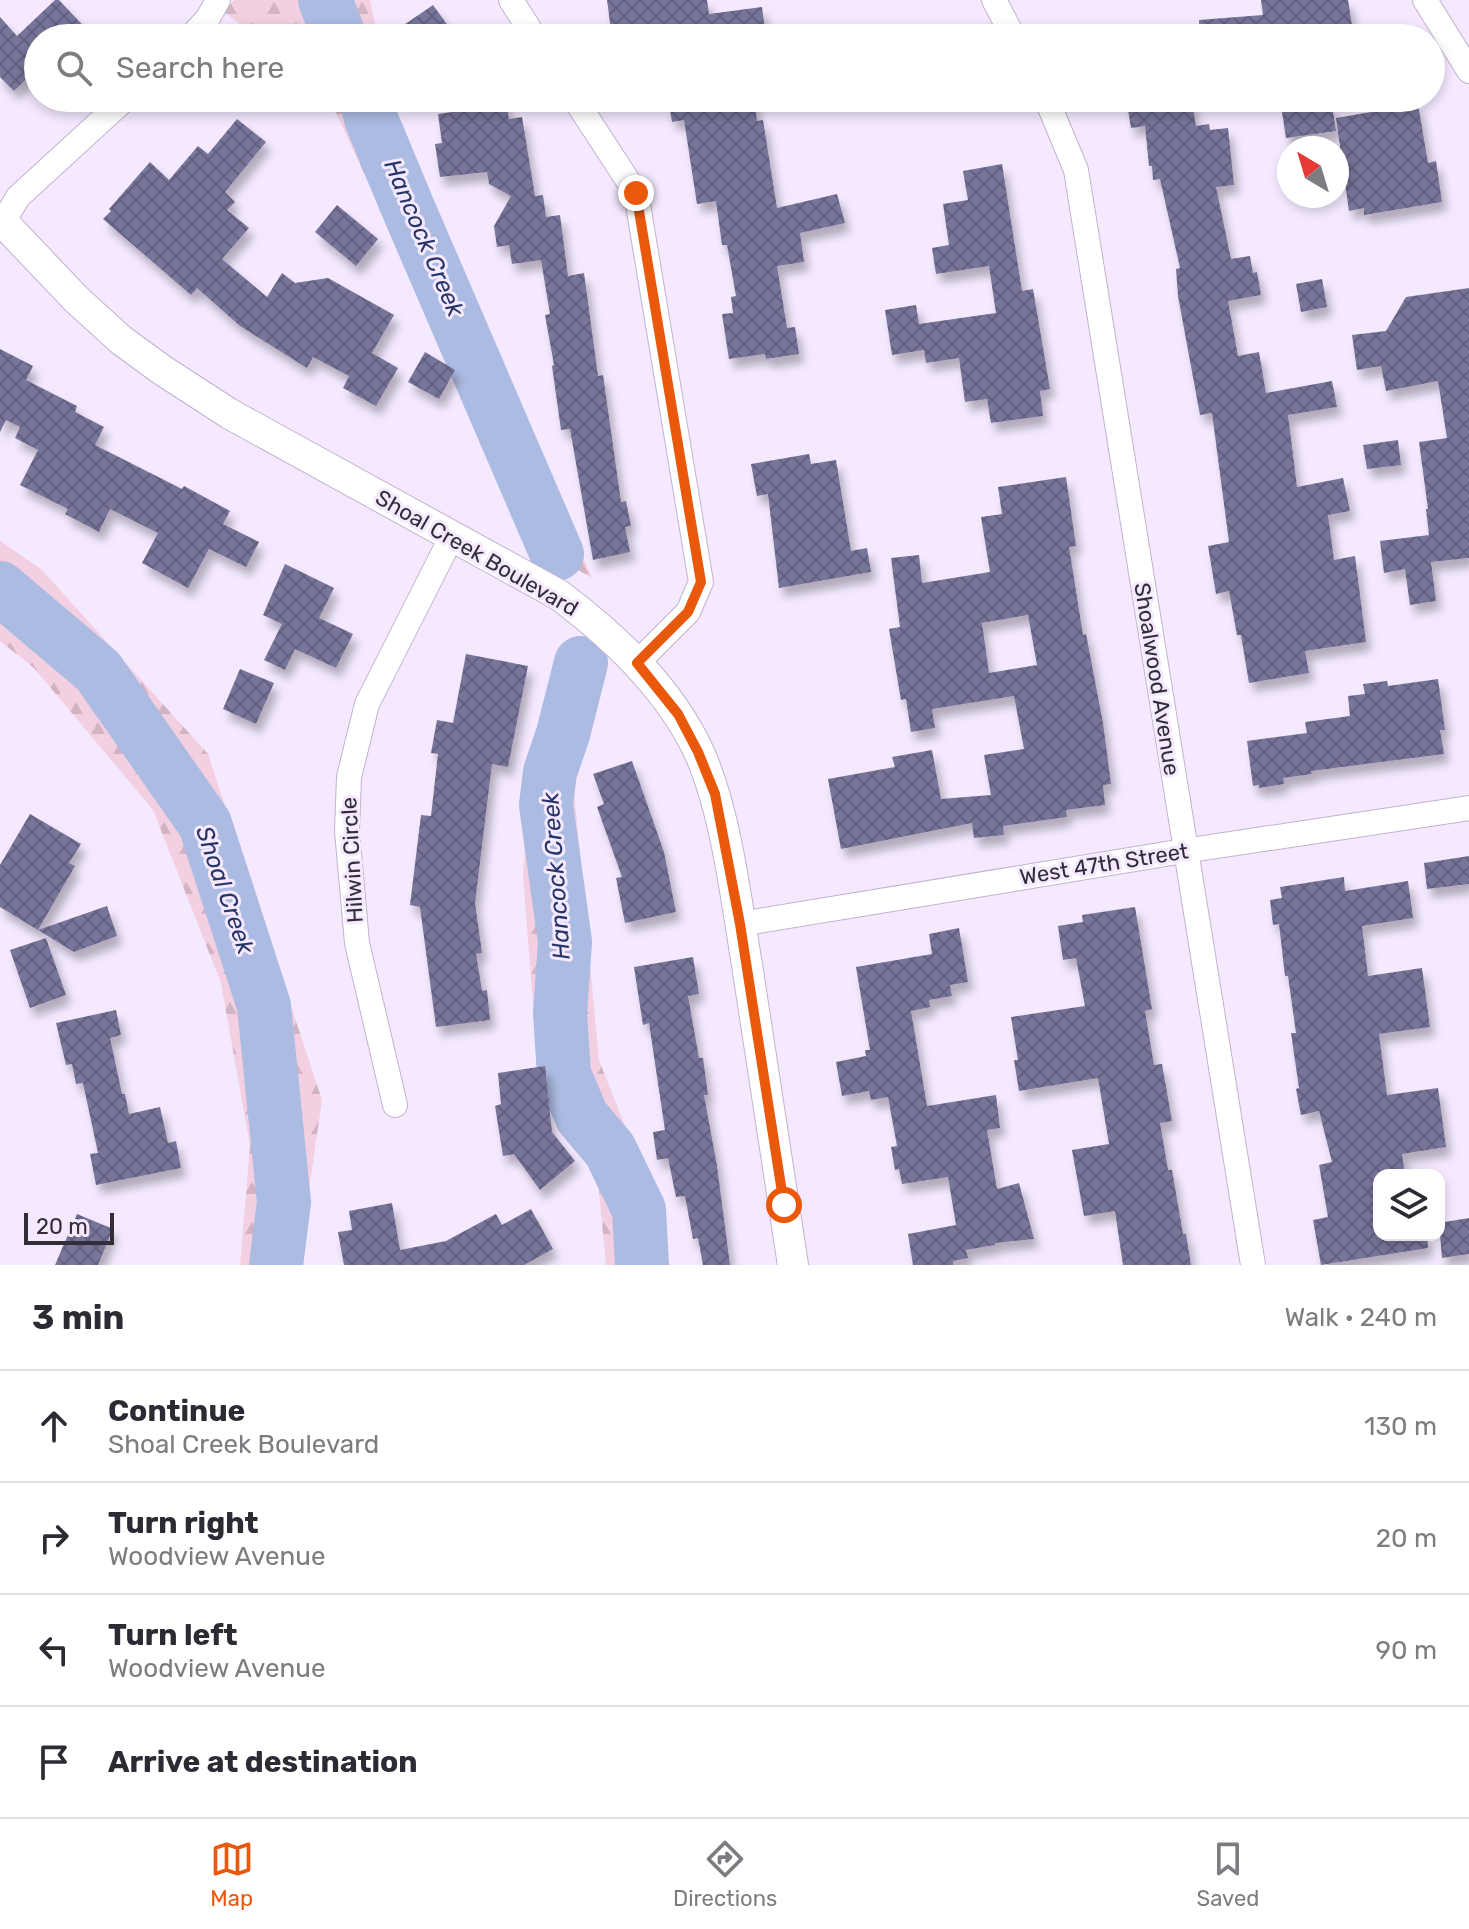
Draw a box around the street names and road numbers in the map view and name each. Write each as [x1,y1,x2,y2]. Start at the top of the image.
street label: Shoal Creek Boulevard [371,484,583,622]
street label: Shoalwood Avenue [1128,581,1186,777]
street label: Hilwin Circle [335,796,369,924]
street label: West 47th Street [1018,837,1191,891]

